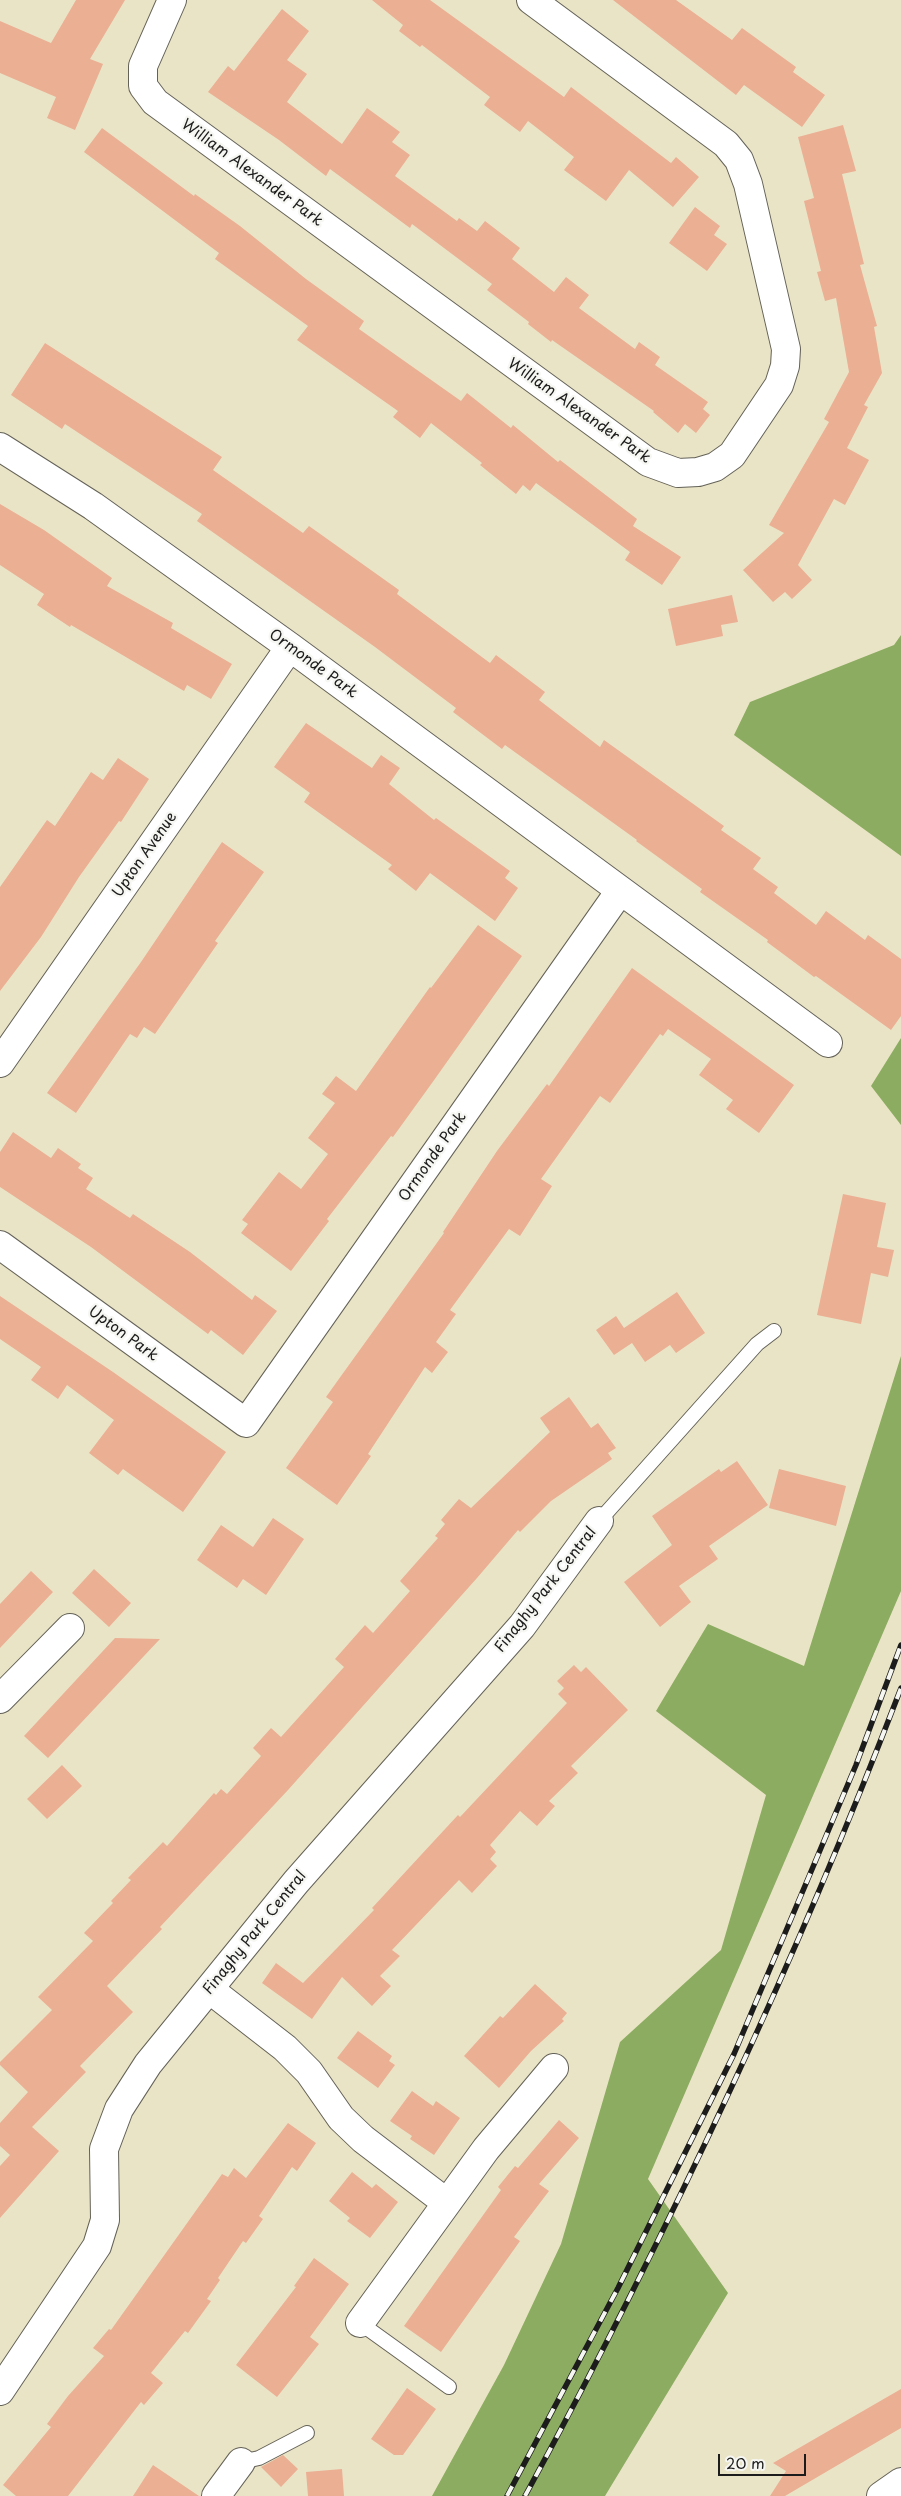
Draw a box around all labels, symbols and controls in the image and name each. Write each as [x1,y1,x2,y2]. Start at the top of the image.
street label: William Alexander Park [178,116,326,230]
street label: William Alexander Park [504,355,654,467]
street label: Ormonde Park [265,626,361,702]
street label: Upton Avenue [109,809,181,901]
street label: Ormonde Park [395,1109,471,1205]
street label: Upton Park [84,1303,162,1365]
street label: Finaghy Park Central [491,1524,601,1656]
street label: Finaghy Park Central [199,1867,311,1999]
scale bar [721,2444,808,2476]
text: 20 m [726,2451,765,2474]

